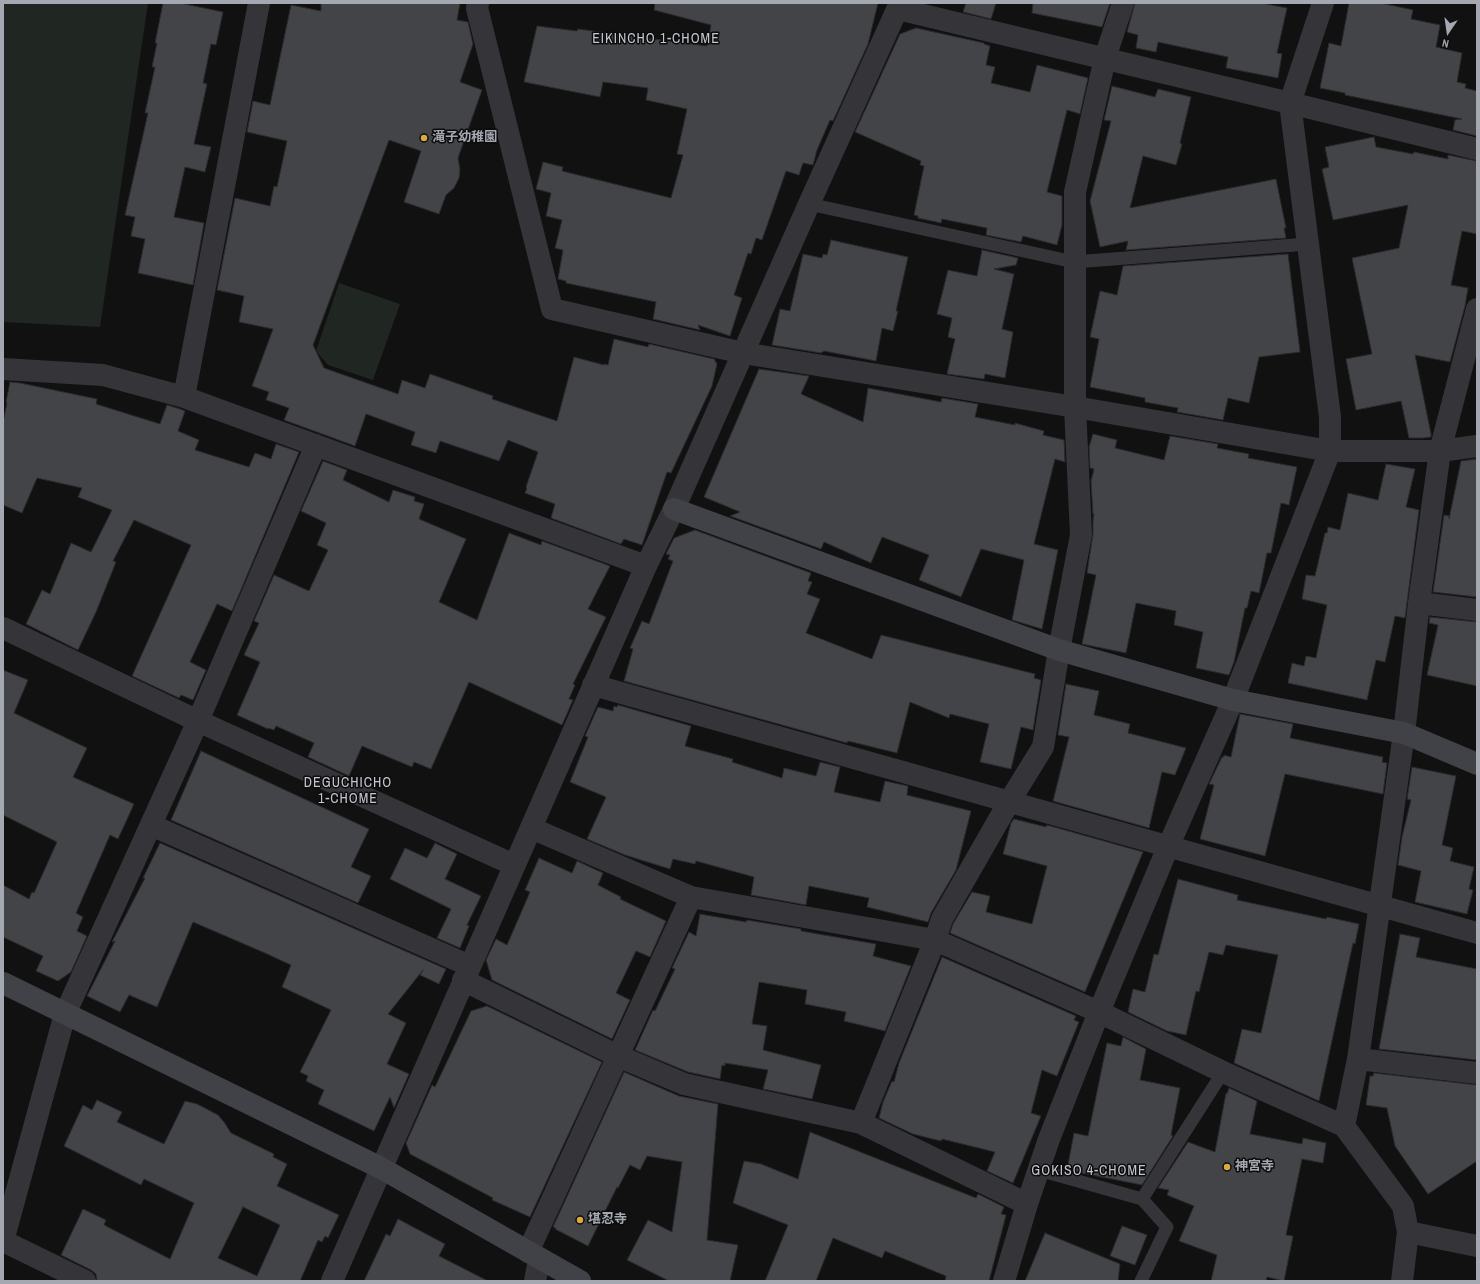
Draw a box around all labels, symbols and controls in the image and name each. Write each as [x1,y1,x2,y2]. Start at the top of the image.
north arrow [1428,12,1468,52]
district label: EIKINCHO 1-CHOME [592,31,720,47]
text: N [1441,36,1450,51]
place label: 滝子幼稚園 [432,130,497,146]
marker: 滝子幼稚園 [419,133,429,143]
district label: DEGUCHICHO 1-CHOME [304,775,392,808]
place label: 神宮寺 [1235,1159,1274,1175]
marker: 神宮寺 [1222,1162,1232,1172]
district label: GOKISO 4-CHOME [1031,1163,1147,1179]
place label: 堪忍寺 [588,1212,627,1228]
marker: 堪忍寺 [575,1215,585,1225]

